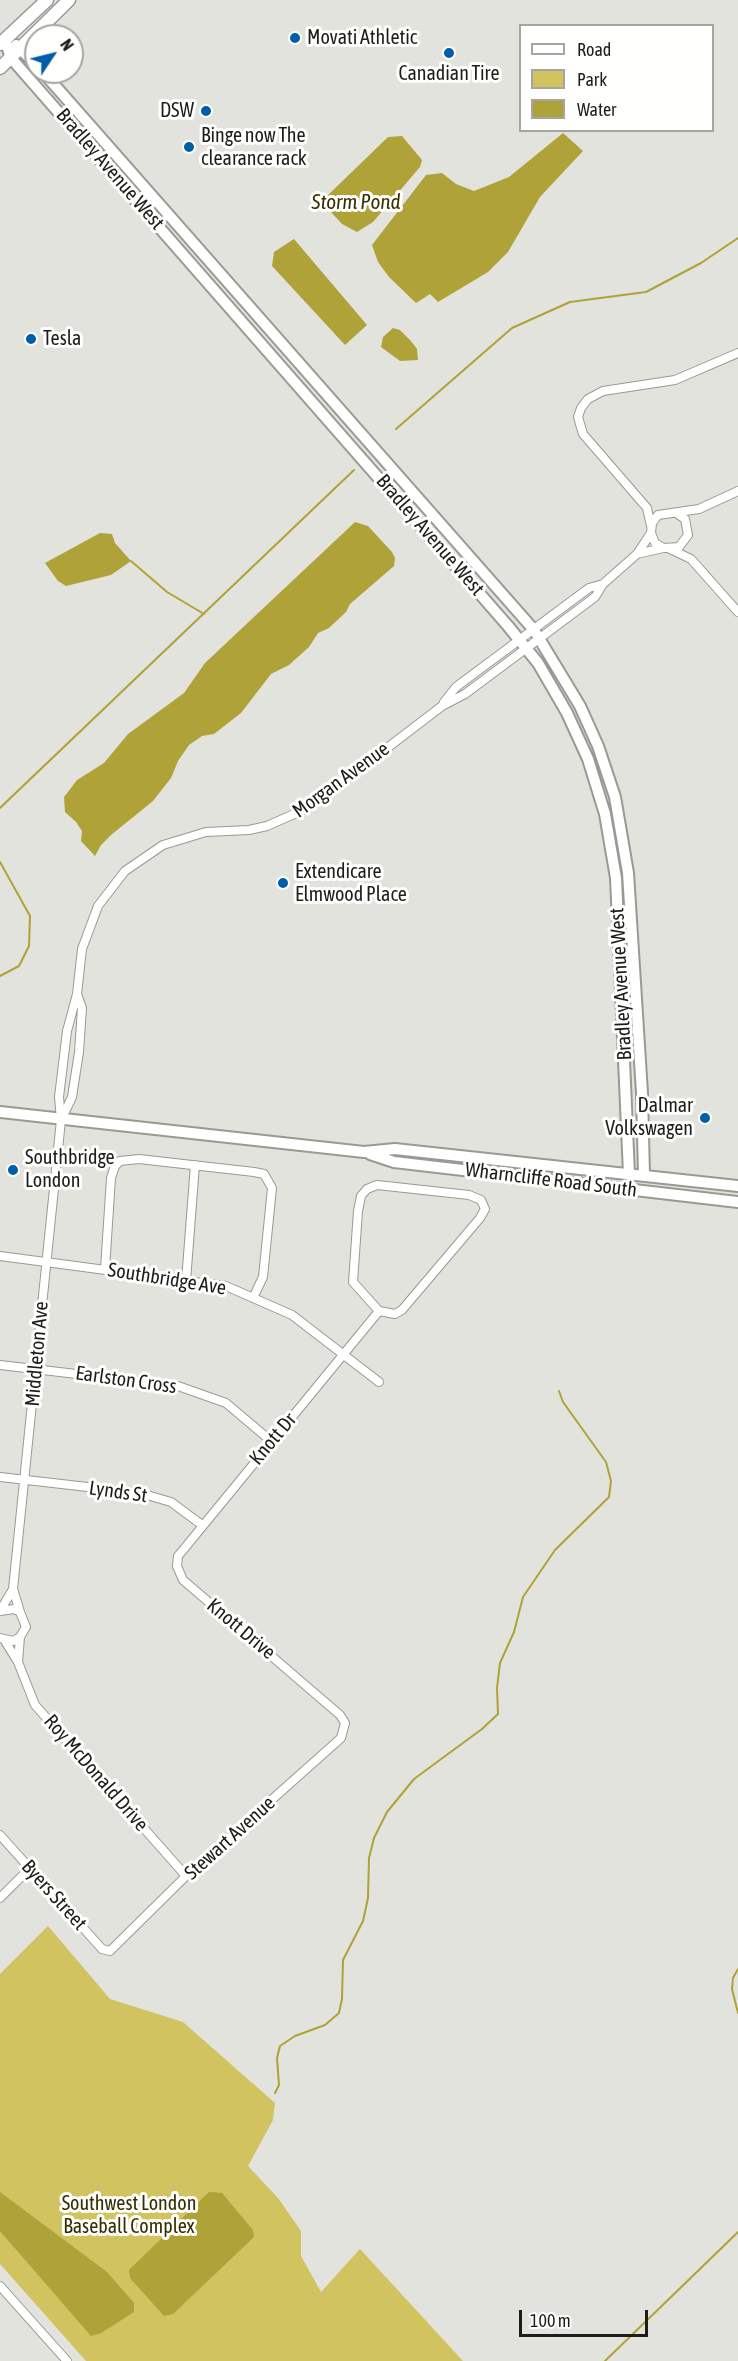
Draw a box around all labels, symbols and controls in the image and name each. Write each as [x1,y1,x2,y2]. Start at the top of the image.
north arrow [24,24,84,84]
legend [519,24,714,132]
place label: Movati Athletic [307,26,417,50]
marker: Movati Athletic [288,31,302,45]
text: N [57,36,77,54]
text: Road [577,39,611,60]
marker: Canadian Tire [442,46,456,60]
place label: Canadian Tire [398,62,500,86]
text: Park [577,69,607,90]
place label: DSW [160,99,194,123]
text: Water [577,99,616,120]
street label: Bradley Avenue West [51,104,169,234]
marker: DSW [199,104,213,118]
place label: Binge now The clearance rack [201,124,307,171]
marker: Binge now The clearance rack [182,140,196,154]
water label: Storm Pond [312,189,400,215]
place label: Tesla [43,327,81,351]
marker: Tesla [24,332,38,346]
street label: Bradley Avenue West [371,470,489,600]
street label: Morgan Avenue [288,737,394,823]
place label: Extendicare Elmwood Place [295,860,407,907]
marker: Extendicare Elmwood Place [276,876,290,890]
street label: Bradley Avenue West [605,907,637,1061]
place label: Dalmar Volkswagen [605,1094,693,1141]
marker: Dalmar Volkswagen [698,1111,712,1125]
place label: Southbridge London [25,1146,115,1193]
street label: Wharncliffe Road South [464,1158,638,1202]
marker: Southbridge London [6,1163,20,1177]
street label: Southbridge Ave [106,1258,228,1300]
street label: Middleton Ave [20,1300,54,1408]
street label: Earlston Cross [74,1361,178,1399]
street label: Knott Dr [244,1408,302,1470]
street label: Lynds St [87,1476,149,1508]
street label: Knott Drive [202,1593,280,1665]
street label: Roy McDonald Drive [39,1710,153,1836]
street label: Stewart Avenue [180,1791,280,1885]
street label: Byers Street [16,1855,92,1935]
park label: Southwest London Baseball Complex [62,2192,196,2239]
scale bar [522,2298,651,2336]
text: 100 m [530,2310,571,2331]

